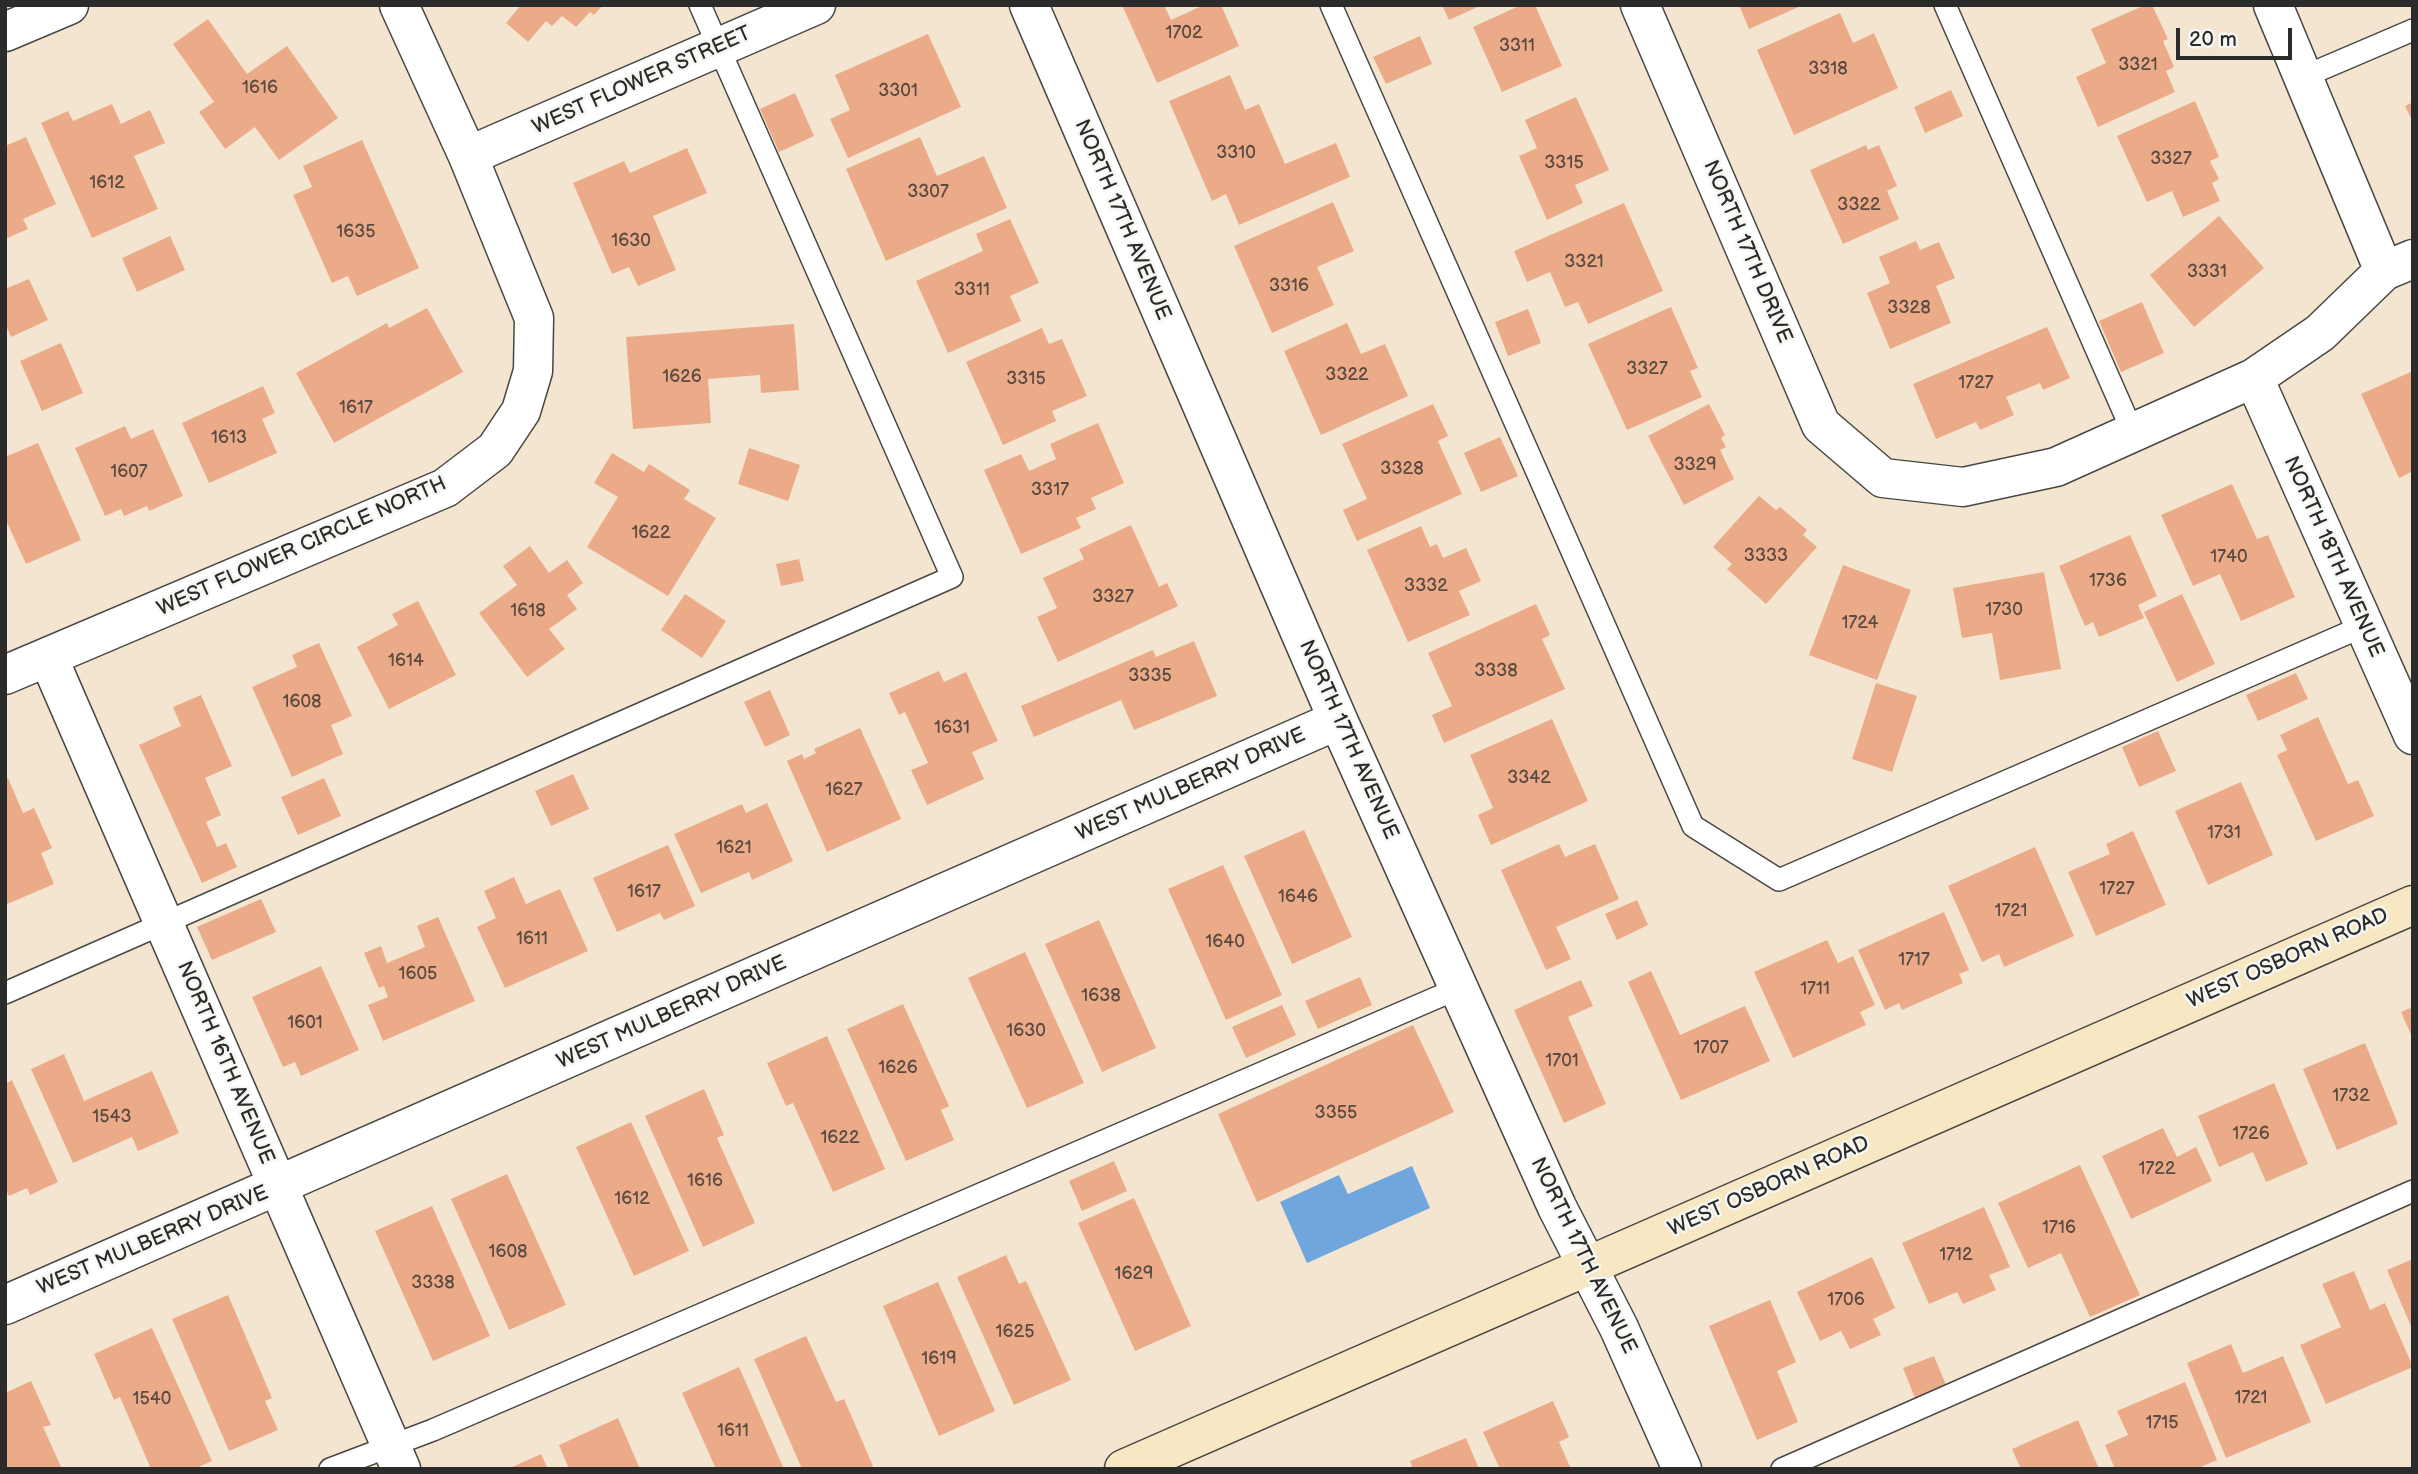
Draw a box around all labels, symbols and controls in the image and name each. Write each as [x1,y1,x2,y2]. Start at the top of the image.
scale bar [2180,14,2296,58]
street label: WEST FLOWER STREET [529,21,755,141]
house number: 1702 [1165,22,1203,44]
text: 20 m [2189,27,2237,52]
house number: 3311 [1499,35,1535,57]
house number: 3321 [2118,54,2158,76]
house number: 3318 [1808,58,1848,80]
house number: 1616 [242,77,278,99]
house number: 3301 [878,80,918,102]
street label: NORTH 17TH AVENUE [1068,116,1176,324]
house number: 3310 [1216,142,1256,164]
house number: 3327 [2150,148,2192,170]
house number: 3315 [1544,152,1584,174]
street label: NORTH 17TH DRIVE [1697,157,1797,347]
house number: 1612 [89,172,125,194]
house number: 3307 [907,181,949,203]
house number: 3322 [1837,194,1881,216]
house number: 1635 [336,221,376,243]
house number: 1630 [611,230,651,252]
house number: 3321 [1564,251,1604,273]
house number: 3331 [2187,261,2227,283]
house number: 3316 [1269,275,1309,297]
house number: 3311 [954,279,990,301]
house number: 3328 [1887,297,1931,319]
house number: 3327 [1626,358,1668,380]
house number: 3322 [1325,364,1369,386]
house number: 1626 [662,366,702,388]
house number: 3315 [1006,368,1046,390]
house number: 1727 [1958,372,1994,394]
house number: 1617 [339,397,373,419]
house number: 1613 [211,427,247,449]
street label: NORTH 18TH AVENUE [2277,453,2389,661]
house number: 3329 [1673,454,1717,476]
house number: 3328 [1380,458,1424,480]
house number: 1607 [110,461,148,483]
street label: WEST FLOWER CIRCLE NORTH [153,472,451,622]
house number: 3317 [1031,479,1069,501]
house number: 1622 [631,522,671,544]
house number: 3333 [1744,545,1788,567]
house number: 1740 [2210,546,2248,568]
house number: 1736 [2089,570,2127,592]
house number: 3332 [1404,575,1448,597]
house number: 3327 [1092,586,1134,608]
house number: 1730 [1985,599,2023,621]
house number: 1618 [510,600,546,622]
house number: 1724 [1841,612,1879,634]
street label: NORTH 17TH AVENUE [1293,637,1403,843]
house number: 1614 [388,650,424,672]
house number: 3338 [1474,660,1518,682]
house number: 3335 [1128,665,1172,687]
house number: 1608 [282,691,322,713]
house number: 1631 [934,717,970,739]
street label: WEST MULBERRY DRIVE [1072,723,1310,847]
house number: 3342 [1507,767,1551,789]
house number: 1627 [825,779,863,801]
house number: 1731 [2207,822,2241,844]
house number: 1621 [716,837,752,859]
house number: 1727 [2099,878,2135,900]
house number: 1617 [627,881,661,903]
house number: 1646 [1278,886,1318,908]
house number: 1721 [1994,900,2028,922]
street label: WEST OSBORN ROAD [2184,903,2392,1015]
house number: 1611 [516,928,548,950]
house number: 1640 [1205,931,1245,953]
house number: 1717 [1898,949,1930,971]
street label: WEST MULBERRY DRIVE [553,951,791,1075]
street label: NORTH 16TH AVENUE [171,958,279,1168]
house number: 1605 [399,963,437,985]
house number: 1711 [1800,978,1830,1000]
house number: 1638 [1081,985,1121,1007]
house number: 1601 [287,1012,323,1034]
house number: 1630 [1006,1020,1046,1042]
house number: 1707 [1693,1037,1729,1059]
house number: 1701 [1545,1050,1579,1072]
house number: 1626 [878,1057,918,1079]
house number: 1732 [2332,1085,2370,1107]
house number: 3355 [1315,1102,1357,1124]
house number: 1543 [92,1106,132,1128]
house number: 1726 [2232,1123,2270,1145]
house number: 1622 [820,1127,860,1149]
street label: WEST OSBORN ROAD [1665,1131,1873,1243]
street label: NORTH 17TH AVENUE [1524,1154,1642,1358]
house number: 1722 [2138,1158,2176,1180]
house number: 1616 [687,1170,723,1192]
street label: WEST MULBERRY DRIVE [34,1181,272,1301]
house number: 1612 [614,1188,650,1210]
house number: 1716 [2042,1217,2076,1239]
house number: 1608 [488,1241,528,1263]
house number: 1712 [1939,1244,1973,1266]
house number: 1629 [1115,1263,1153,1285]
house number: 3338 [411,1272,455,1294]
house number: 1706 [1827,1289,1865,1311]
house number: 1625 [996,1321,1034,1343]
house number: 1619 [921,1348,957,1370]
house number: 1721 [2234,1387,2268,1409]
house number: 1540 [133,1388,171,1410]
house number: 1715 [2145,1412,2179,1434]
house number: 1611 [717,1420,749,1442]

